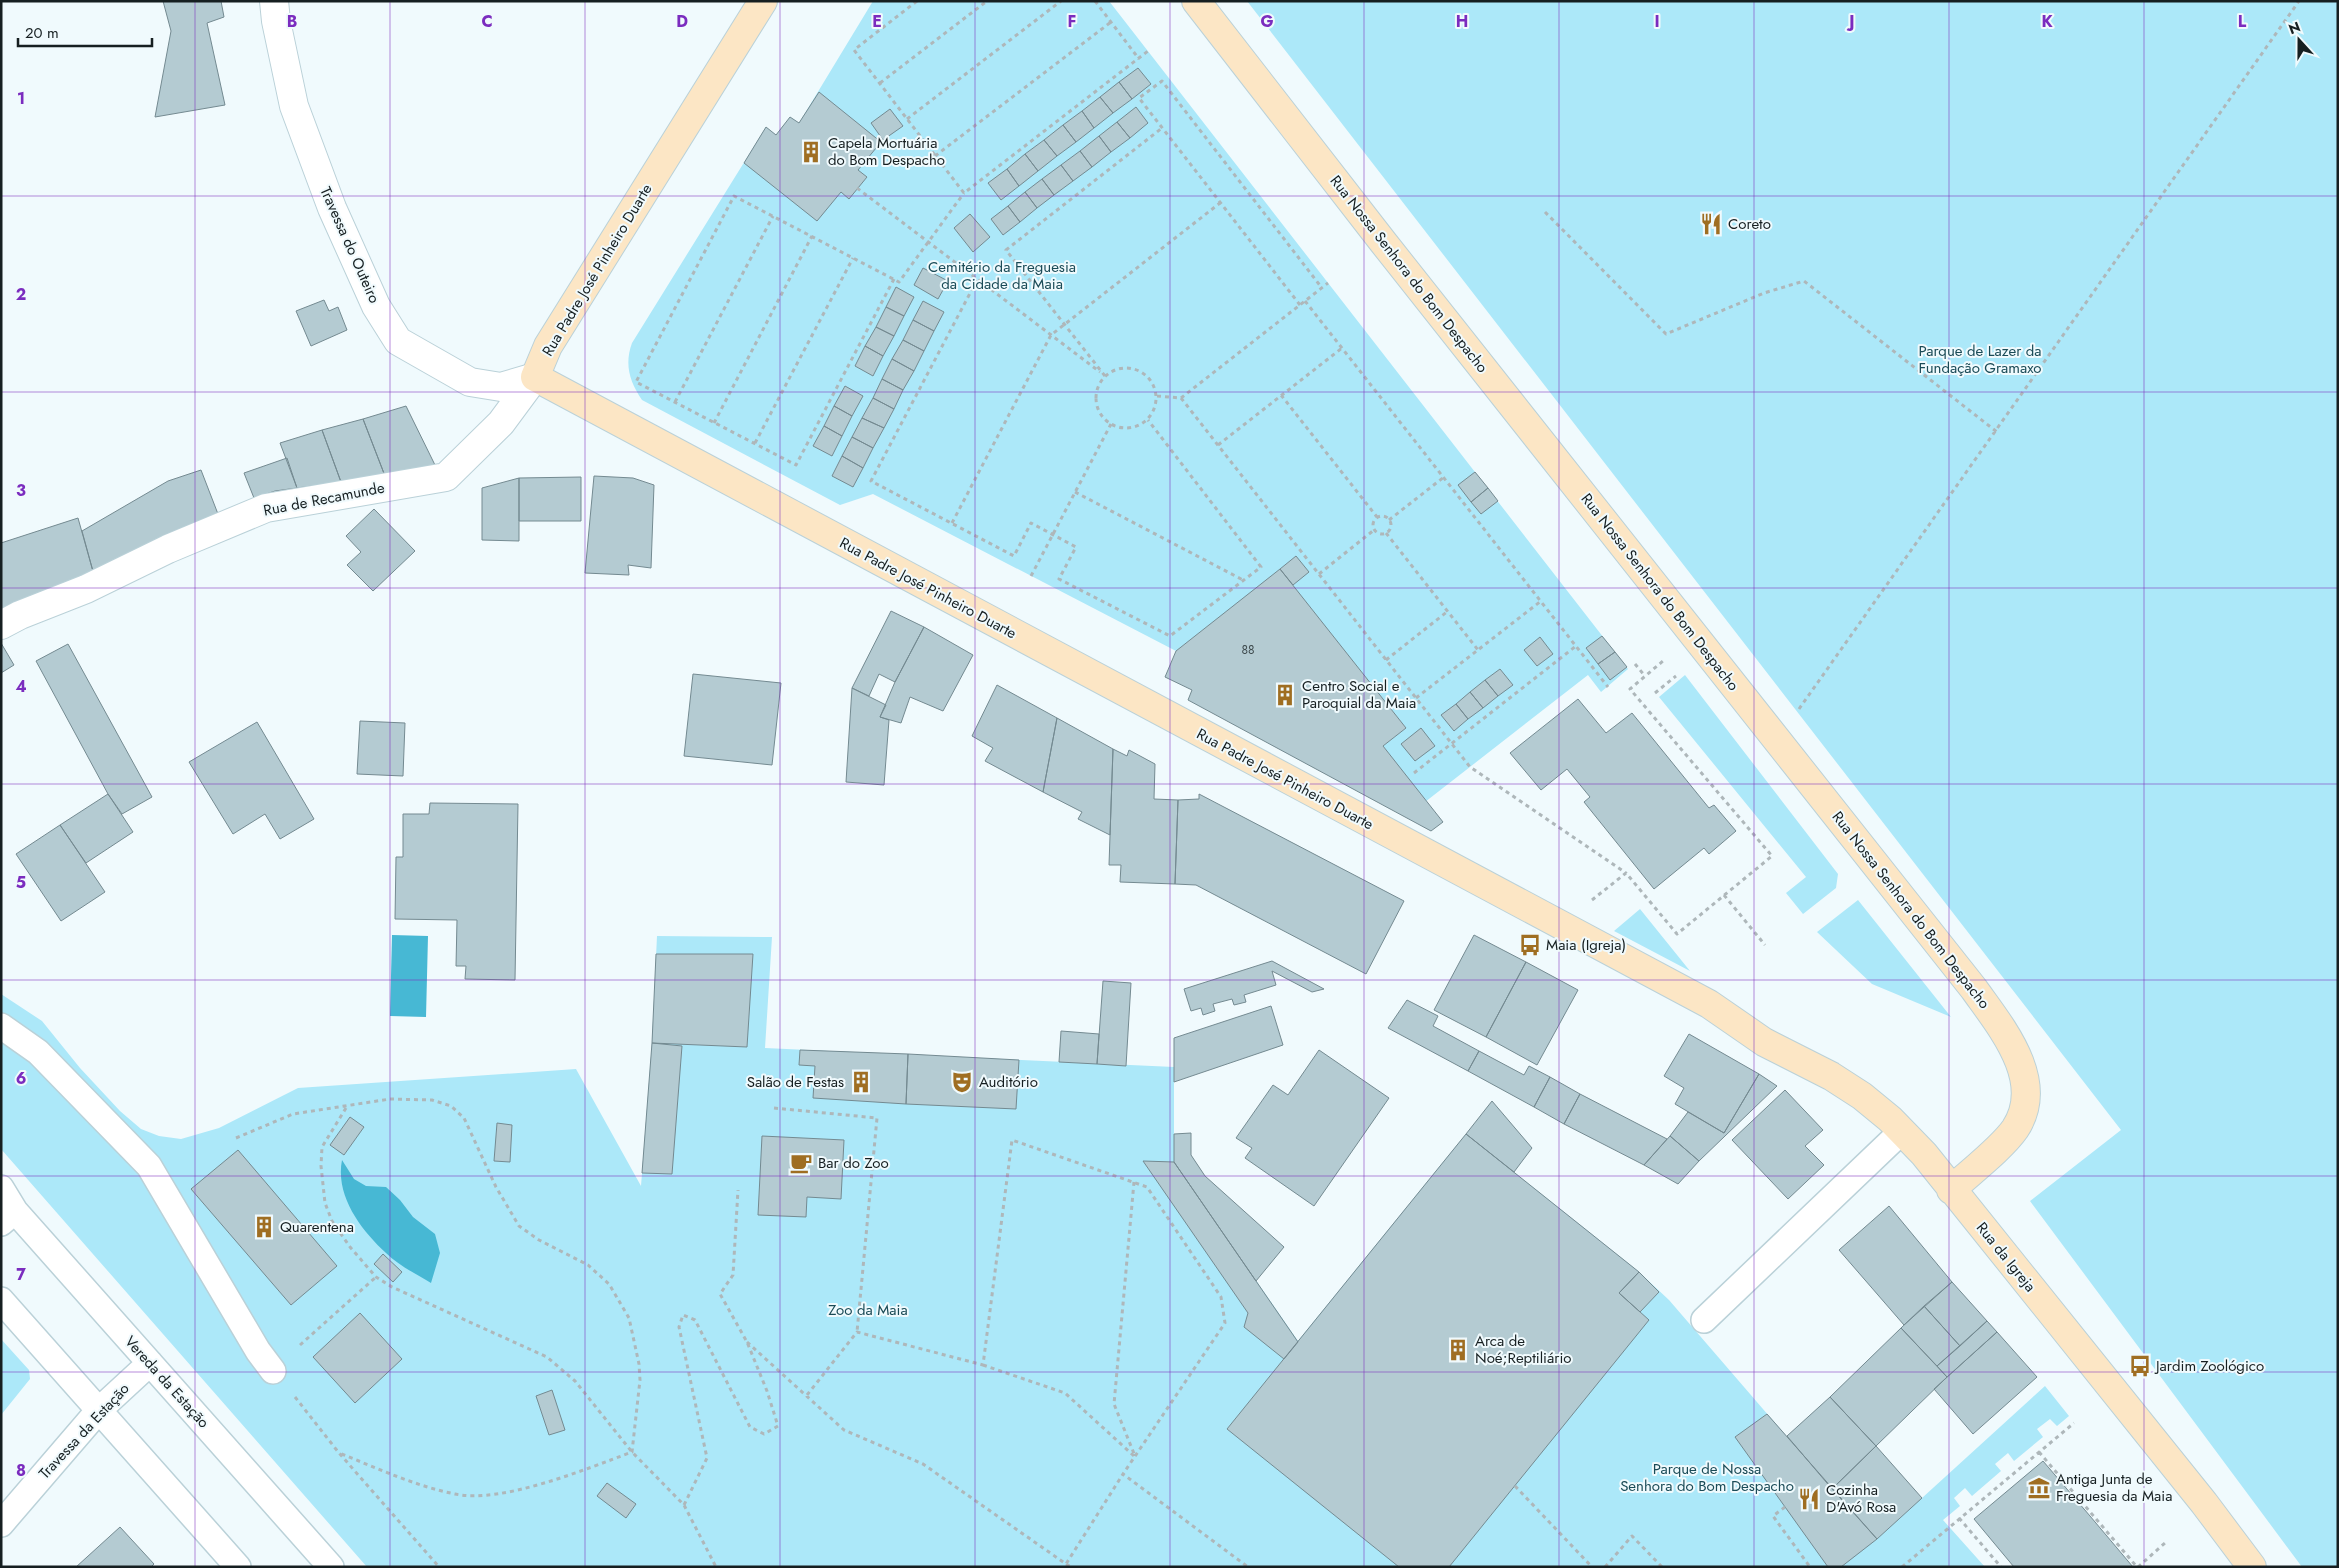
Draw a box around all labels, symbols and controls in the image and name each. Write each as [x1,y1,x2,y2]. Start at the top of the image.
text: B [287,10,297,33]
text: C [481,10,493,33]
text: D [676,10,688,33]
text: E [872,10,882,33]
text: F [1068,10,1076,33]
text: G [1260,10,1274,33]
text: H [1456,10,1468,33]
text: I [1654,10,1660,33]
text: J [1846,10,1855,33]
text: K [2041,10,2053,33]
text: L [2238,10,2247,33]
scale bar [18,15,151,47]
north arrow [2274,15,2324,65]
text: N [2286,17,2303,39]
text: 20 m [25,22,59,44]
text: 1 [17,87,25,110]
place label: Capela Mortuária do Bom Despacho [828,132,945,171]
building icon: Capela Mortuária do Bom Despacho [798,139,824,165]
street label: Rua Nossa Senhora do Bom Despacho [1325,171,1493,377]
street label: Rua Padre José Pinheiro Duarte [537,179,657,360]
street label: Travessa do Outeiro [314,183,386,307]
restaurant icon: Coreto [1698,211,1724,237]
place label: Coreto [1728,213,1771,235]
park label: Cemitério da Freguesia da Cidade da Maia [928,256,1076,295]
text: 2 [16,283,26,306]
park label: Parque de Lazer da Fundação Gramaxo [1918,340,2042,379]
street label: Rua de Recamunde [262,476,387,522]
text: 3 [16,479,26,502]
street label: Rua Nossa Senhora do Bom Despacho [1576,489,1744,695]
street label: Rua Padre José Pinheiro Duarte [836,532,1021,644]
house number: 88 [1241,641,1255,659]
text: 4 [15,675,27,698]
place label: Centro Social e Paroquial da Maia [1302,675,1416,714]
building icon: Centro Social e Paroquial da Maia [1272,682,1298,708]
street label: Rua Padre José Pinheiro Duarte [1193,723,1378,835]
street label: Rua Nossa Senhora do Bom Despacho [1827,807,1995,1013]
text: 5 [16,871,26,894]
bus stop icon: Maia (Igreja) [1517,932,1543,958]
place label: Maia (Igreja) [1546,934,1626,956]
text: 6 [16,1067,26,1090]
building icon: Salão de Festas [848,1069,874,1095]
theatre icon: Auditório [949,1069,975,1095]
place label: Salão de Festas [747,1071,844,1093]
place label: Auditório [979,1071,1038,1093]
cafe icon: Bar do Zoo [788,1150,814,1176]
place label: Bar do Zoo [818,1152,889,1174]
building icon: Quarentena [251,1214,277,1240]
place label: Quarentena [280,1216,354,1238]
street label: Rua da Igreja [1971,1217,2041,1297]
text: 7 [16,1263,26,1286]
park label: Zoo da Maia [828,1299,908,1321]
place label: Arca de Noé;Reptiliário [1475,1330,1572,1369]
street label: Vereda da Estação [120,1331,214,1433]
building icon: Arca de Noé;Reptiliário [1445,1337,1471,1363]
bus stop icon: Jardim Zoológico [2127,1353,2153,1379]
place label: Jardim Zoológico [2154,1355,2264,1377]
street label: Travessa da Estação [34,1378,134,1484]
park label: Parque de Nossa Senhora do Bom Despacho [1620,1458,1794,1497]
text: 8 [16,1459,26,1482]
place label: Antiga Junta de Freguesia da Maia [2056,1468,2172,1507]
museum icon: Antiga Junta de Freguesia da Maia [2026,1475,2052,1501]
place label: Cozinha D'Avó Rosa [1826,1479,1896,1518]
restaurant icon: Cozinha D'Avó Rosa [1796,1486,1822,1512]

